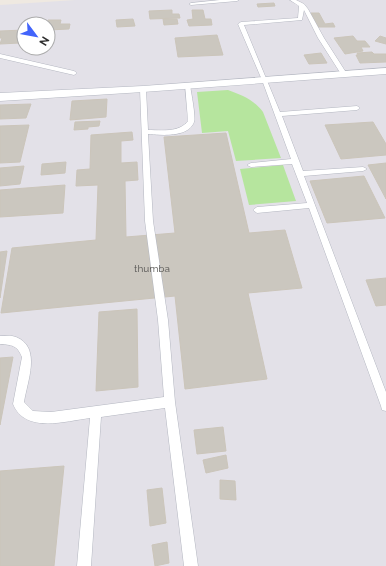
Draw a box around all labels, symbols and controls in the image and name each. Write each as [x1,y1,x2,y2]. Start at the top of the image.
north arrow [16,16,56,56]
text: N [36,34,52,48]
house number: thumba [134,263,170,274]

